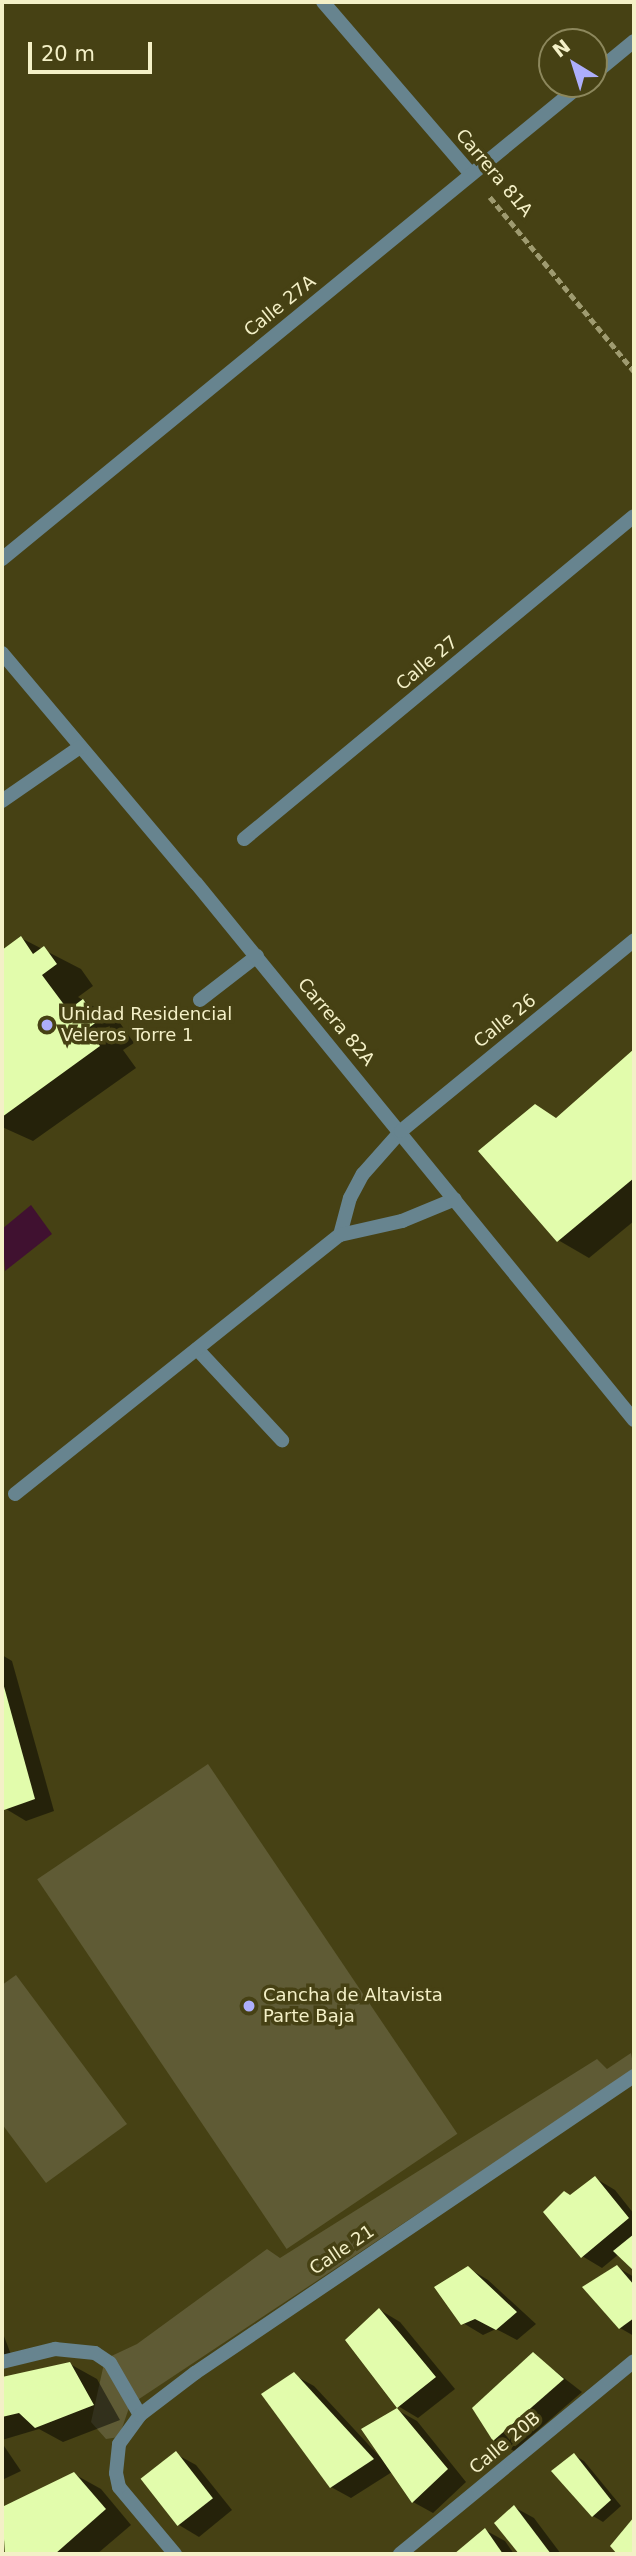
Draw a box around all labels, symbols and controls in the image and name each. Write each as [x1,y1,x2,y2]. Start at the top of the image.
scale bar [32,28,156,72]
north arrow [538,28,608,98]
text: N [548,34,574,62]
text: 20 m [41,42,95,66]
street label: Carrera 81A [451,125,537,221]
street label: Calle 27A [240,271,320,341]
street label: Calle 27 [392,631,462,695]
street label: Carrera 82A [293,974,379,1070]
street label: Calle 26 [470,990,540,1052]
place label: Unidad Residencial Veleros Torre 1 [61,1004,232,1046]
marker: Unidad Residencial Veleros Torre 1 [39,1017,55,1033]
place label: Cancha de Altavista Parte Baja [263,1985,443,2028]
marker: Cancha de Altavista Parte Baja [241,1998,257,2014]
street label: Calle 21 [306,2221,378,2279]
street label: Calle 20B [465,2407,545,2479]

